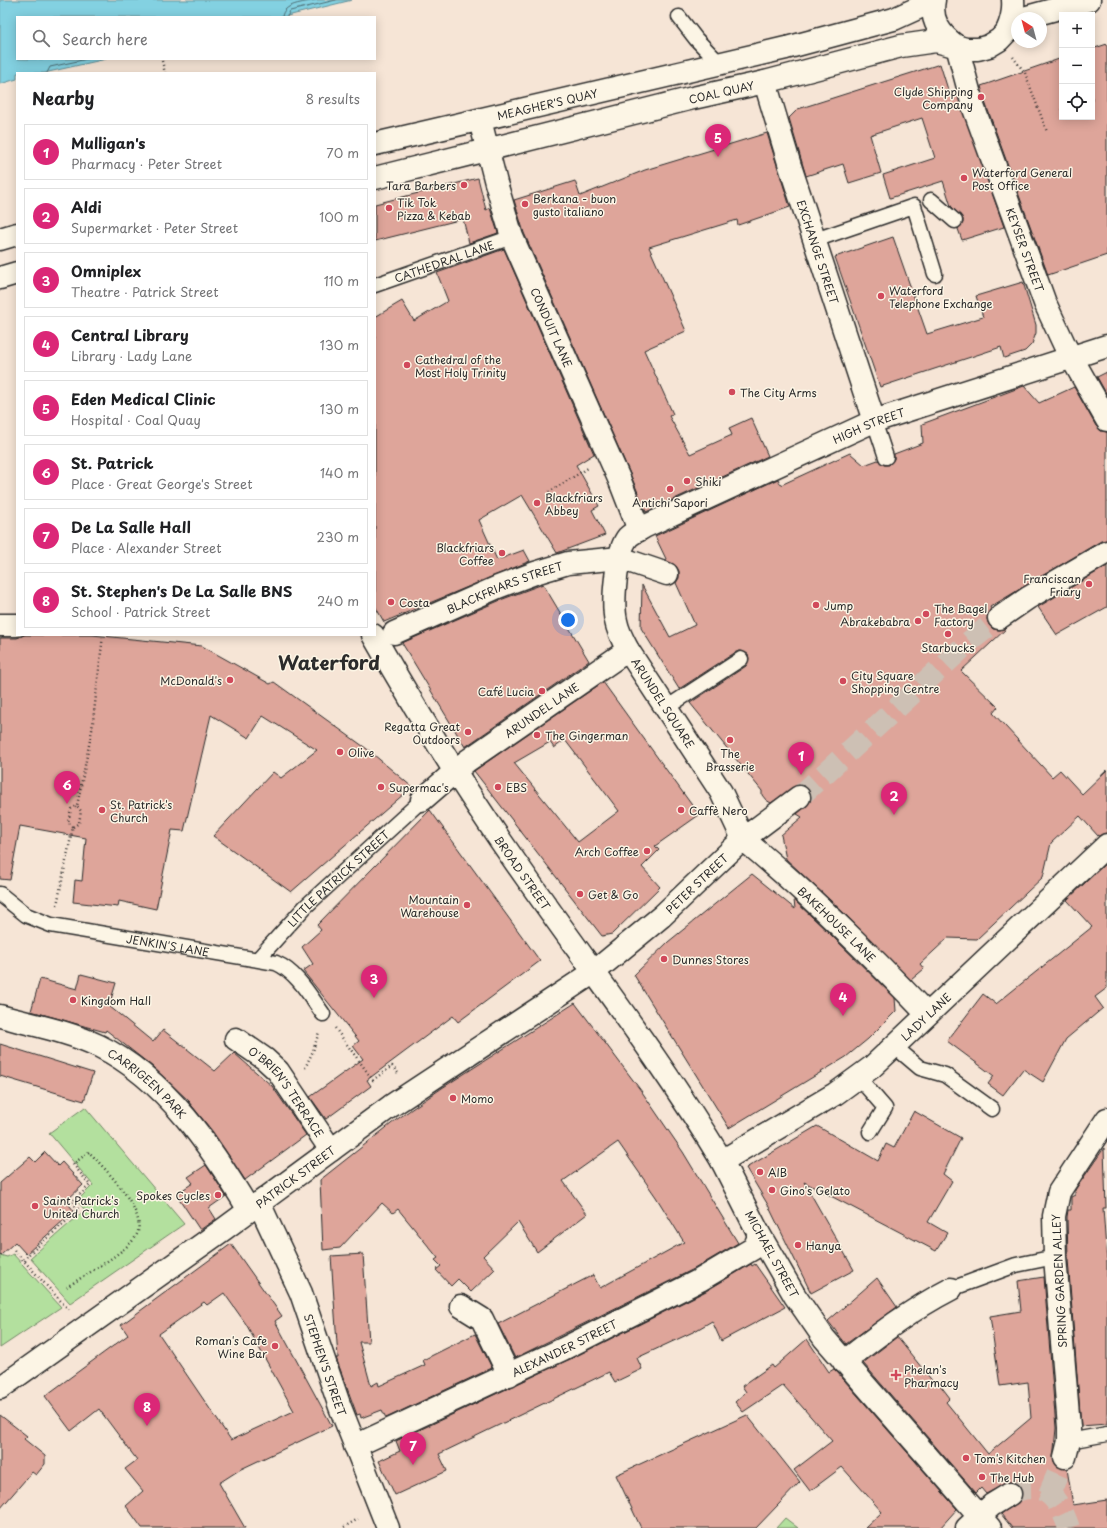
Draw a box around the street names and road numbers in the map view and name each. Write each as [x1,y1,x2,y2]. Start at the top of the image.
street label: COAL QUAY [687,76,756,107]
street label: MEAGHER'S QUAY [495,84,600,124]
street label: EXCHANGE STREET [793,198,844,307]
street label: KEYSER STREET [1002,205,1049,295]
street label: CATHEDRAL LANE [392,235,496,286]
street label: CONDUIT LANE [527,284,577,370]
street label: HIGH STREET [830,403,907,448]
street label: BLACKFRIARS STREET [444,556,565,617]
street label: ARUNDEL SQUARE [627,654,699,752]
street label: ARUNDEL LANE [501,678,583,741]
street label: LITTLE PATRICK STREET [283,825,393,930]
street label: BROAD STREET [491,832,555,914]
street label: PETER STREET [661,849,732,917]
street label: BAKEHOUSE LANE [794,882,880,966]
street label: JENKIN'S LANE [125,929,211,960]
street label: LADY LANE [897,988,955,1044]
street label: O'BRIEN'S TERRACE [245,1042,328,1140]
street label: CARRIGEEN PARK [105,1044,191,1122]
street label: PATRICK STREET [252,1141,339,1212]
street label: MICHAEL STREET [741,1207,803,1301]
street label: SPRING GARDEN ALLEY [1047,1213,1071,1349]
street label: STEPHEN'S STREET [300,1311,351,1419]
street label: ALEXANDER STREET [508,1315,620,1380]

